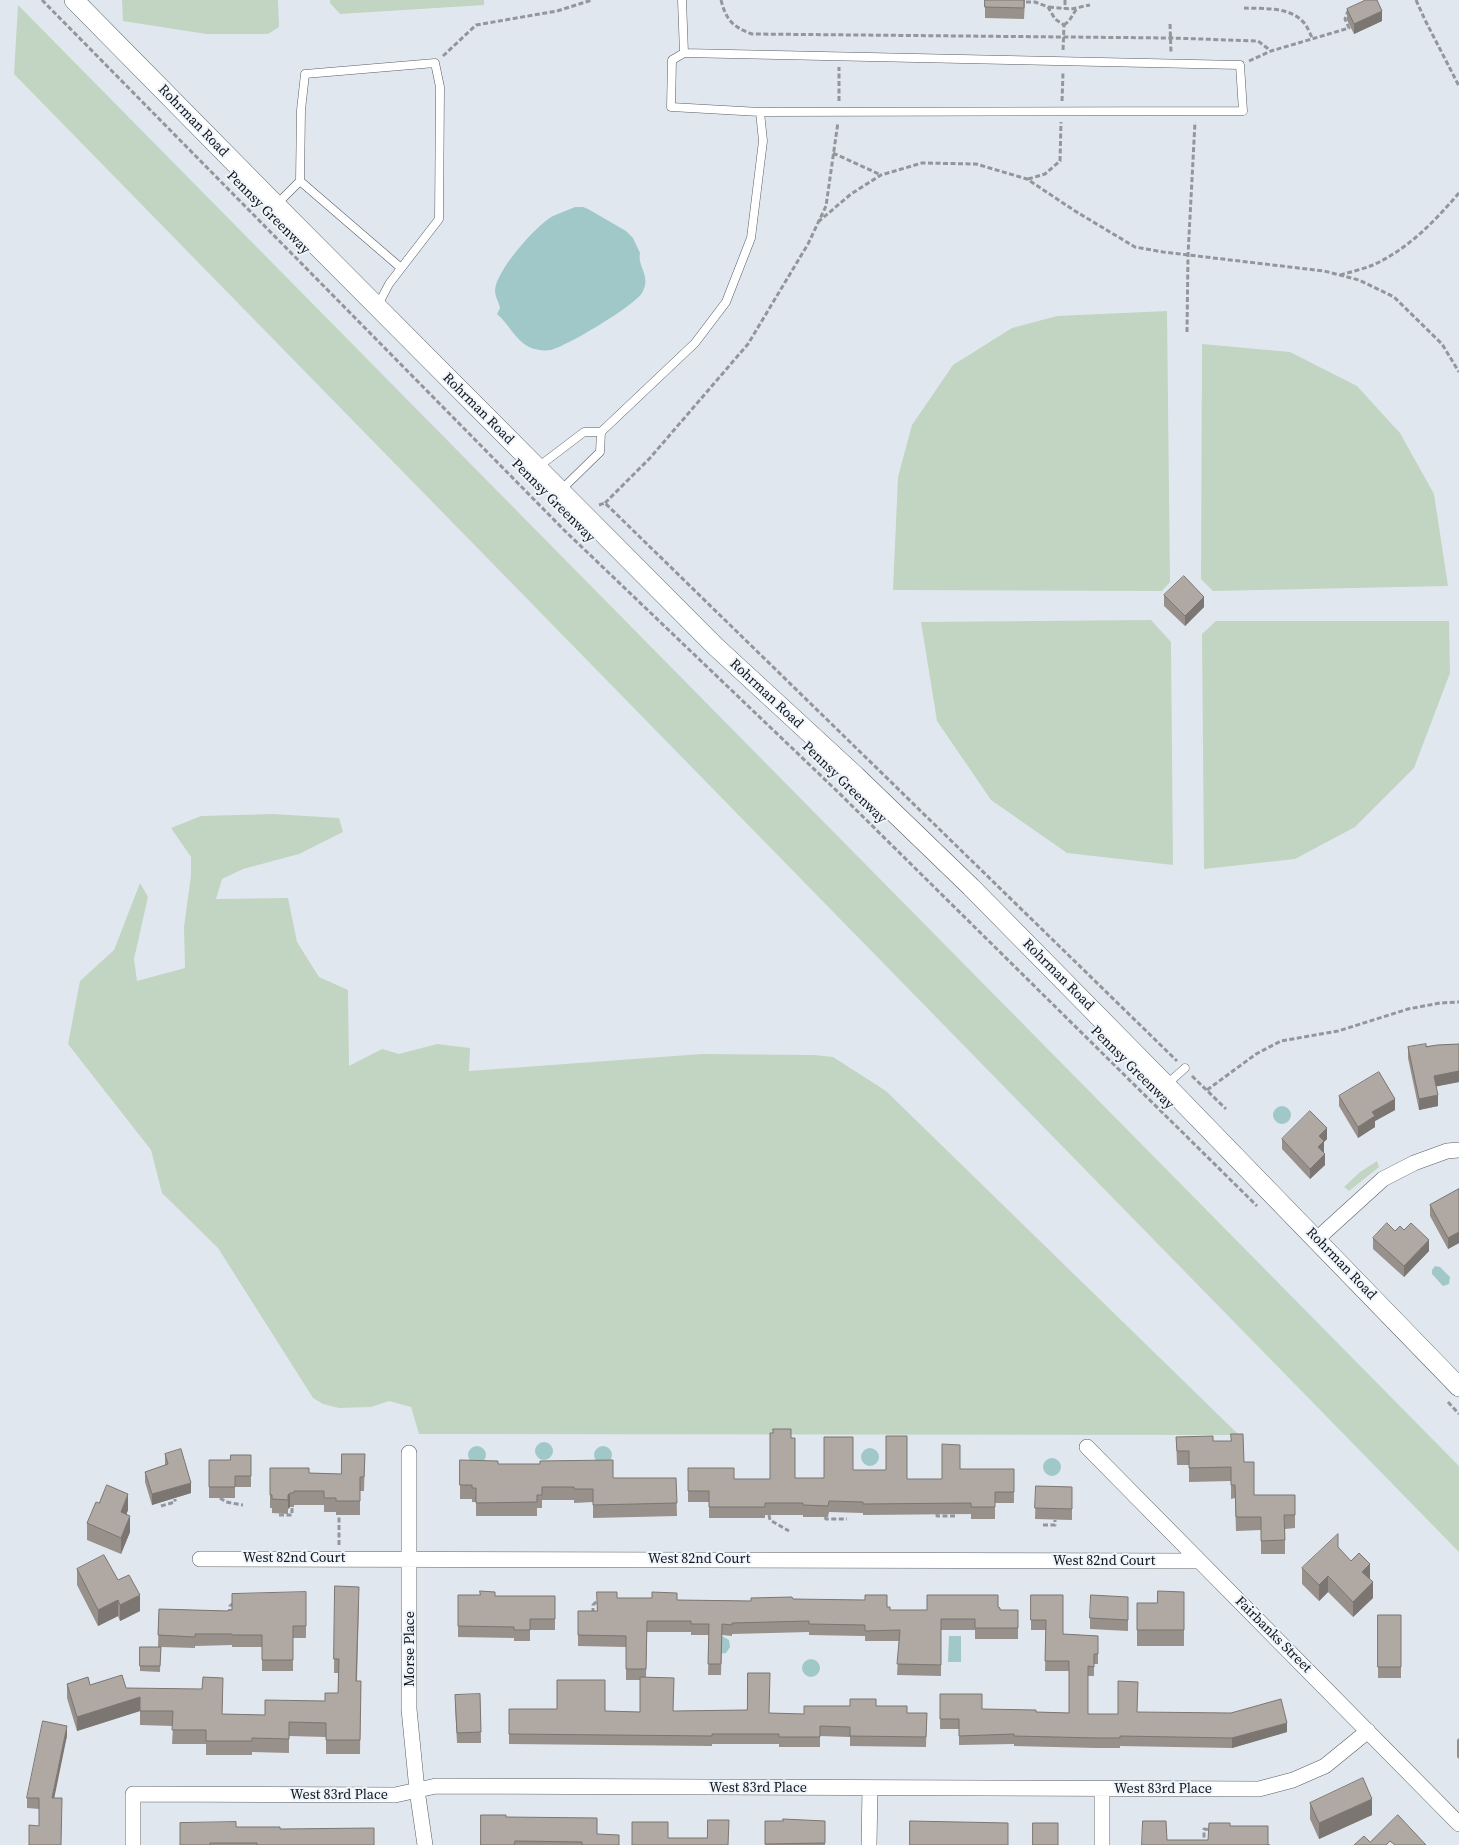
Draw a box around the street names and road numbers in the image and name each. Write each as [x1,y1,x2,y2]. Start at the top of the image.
street label: Rohrman Road [154,81,232,161]
street label: Pennsy Greenway [223,168,313,258]
street label: Rohrman Road [439,370,517,448]
street label: Pennsy Greenway [508,456,598,546]
street label: Rohrman Road [726,656,806,732]
street label: Pennsy Greenway [798,738,890,828]
street label: Rohrman Road [1019,936,1097,1014]
street label: Pennsy Greenway [1087,1023,1177,1113]
street label: Rohrman Road [1302,1224,1380,1304]
street label: West 82nd Court [243,1550,345,1566]
street label: West 82nd Court [648,1551,750,1567]
street label: West 82nd Court [1053,1553,1155,1569]
street label: Fairbanks Street [1231,1593,1315,1677]
street label: Morse Place [402,1611,418,1687]
street label: West 83rd Place [709,1780,807,1796]
street label: West 83rd Place [1114,1781,1212,1797]
street label: West 83rd Place [290,1787,388,1803]

